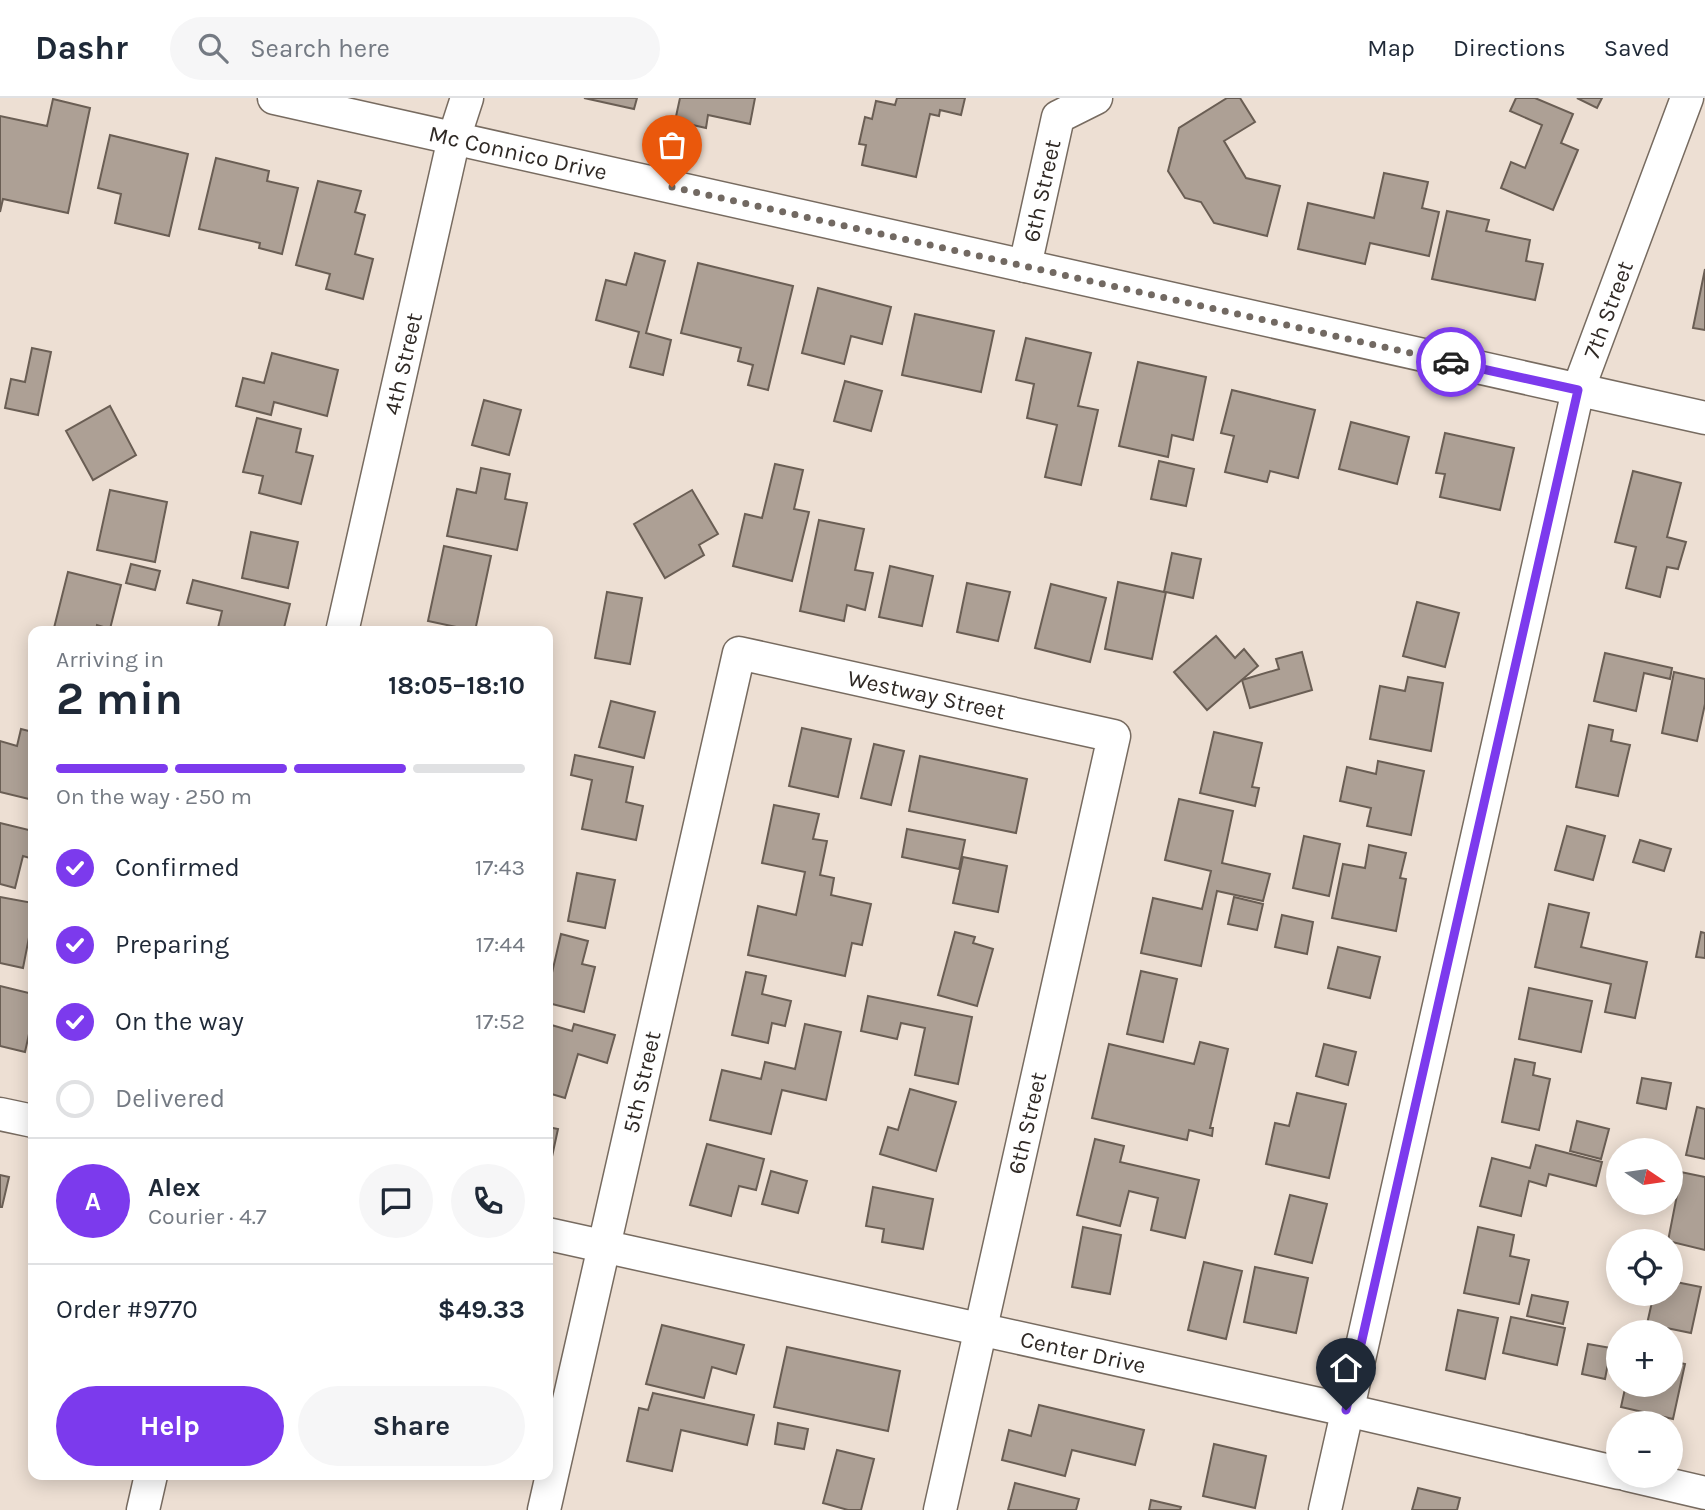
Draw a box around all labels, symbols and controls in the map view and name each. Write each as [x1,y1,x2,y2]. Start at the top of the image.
search box [170,17,660,80]
text: Dashr [35,29,128,67]
icon: search [194,29,232,67]
text: Search here [250,33,390,64]
text: Map [1367,34,1415,62]
text: Directions [1453,34,1566,62]
text: Saved [1604,34,1670,62]
pin [642,115,702,187]
street label: Mc Connico Drive [426,120,610,186]
icon: bag [653,126,691,164]
street label: 6th Street [1018,137,1067,245]
street label: 7th Street [1578,257,1639,362]
street label: 4th Street [379,310,428,418]
courier [1416,327,1486,397]
icon: car [1432,343,1470,381]
text: Arriving in [56,646,164,673]
street label: Westway Street [845,664,1008,726]
text: 18:05–18:10 [388,670,525,701]
text: 2 min [56,672,183,726]
text: On the way · 250 m [56,783,252,810]
icon: check [56,849,94,887]
text: Confirmed [115,852,240,883]
text: 17:43 [475,854,525,881]
icon: check [56,926,94,964]
text: Preparing [115,929,229,960]
text: 17:44 [476,931,525,958]
icon: check [56,1003,94,1041]
text: On the way [115,1006,244,1037]
text: 17:52 [475,1008,525,1035]
street label: 5th Street [617,1028,667,1136]
street label: 6th Street [1003,1069,1052,1177]
text: Delivered [115,1083,225,1114]
north arrow [1606,1138,1684,1214]
map controls [1606,1138,1683,1488]
button: chat [359,1164,433,1238]
button: phone [451,1164,525,1238]
text: Alex [148,1172,200,1203]
text: A [85,1186,101,1217]
text: Courier · 4.7 [148,1203,267,1230]
button: locate [1606,1229,1683,1306]
text: Order #9770 [56,1294,198,1325]
text: $49.33 [438,1294,525,1325]
button: + [1606,1320,1683,1397]
street label: Center Drive [1018,1326,1148,1379]
pin [1316,1338,1376,1410]
icon: home [1327,1349,1365,1387]
button: Help [56,1386,284,1466]
button: Share [298,1386,525,1466]
button: − [1606,1411,1683,1488]

